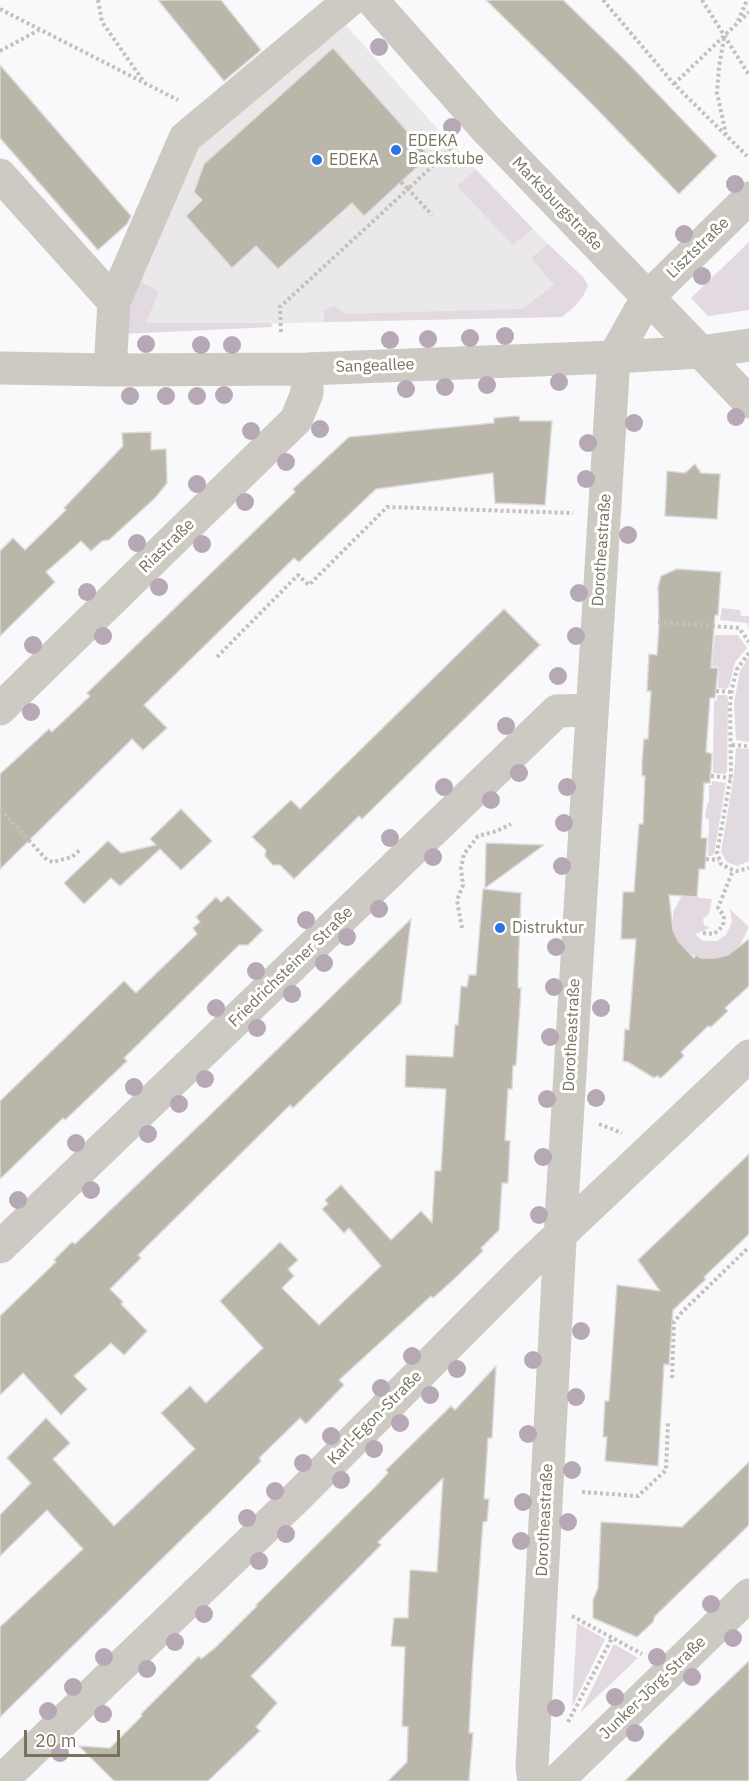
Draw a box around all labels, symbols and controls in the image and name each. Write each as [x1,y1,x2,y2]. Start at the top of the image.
place label: EDEKA Backstube [408,131,484,169]
marker: EDEKA Backstube [389,143,403,157]
place label: EDEKA [329,150,379,170]
marker: EDEKA [310,153,324,167]
street label: Marksburgstraße [508,153,606,255]
street label: Lisztstraße [663,214,733,282]
street label: Sangeallee [335,355,415,377]
street label: Dorotheastraße [588,493,616,607]
street label: Riastraße [135,515,199,577]
street label: Friedrichsteiner Straße [225,903,357,1031]
place label: Distruktur [512,918,584,938]
marker: Distruktur [493,921,507,935]
street label: Dorotheastraße [559,978,585,1092]
street label: Karl-Egon-Straße [324,1367,426,1469]
street label: Dorotheastraße [532,1463,558,1577]
street label: Junker-Jörg-Straße [596,1632,710,1744]
scale bar [27,1718,123,1756]
text: 20 m [35,1729,77,1752]

